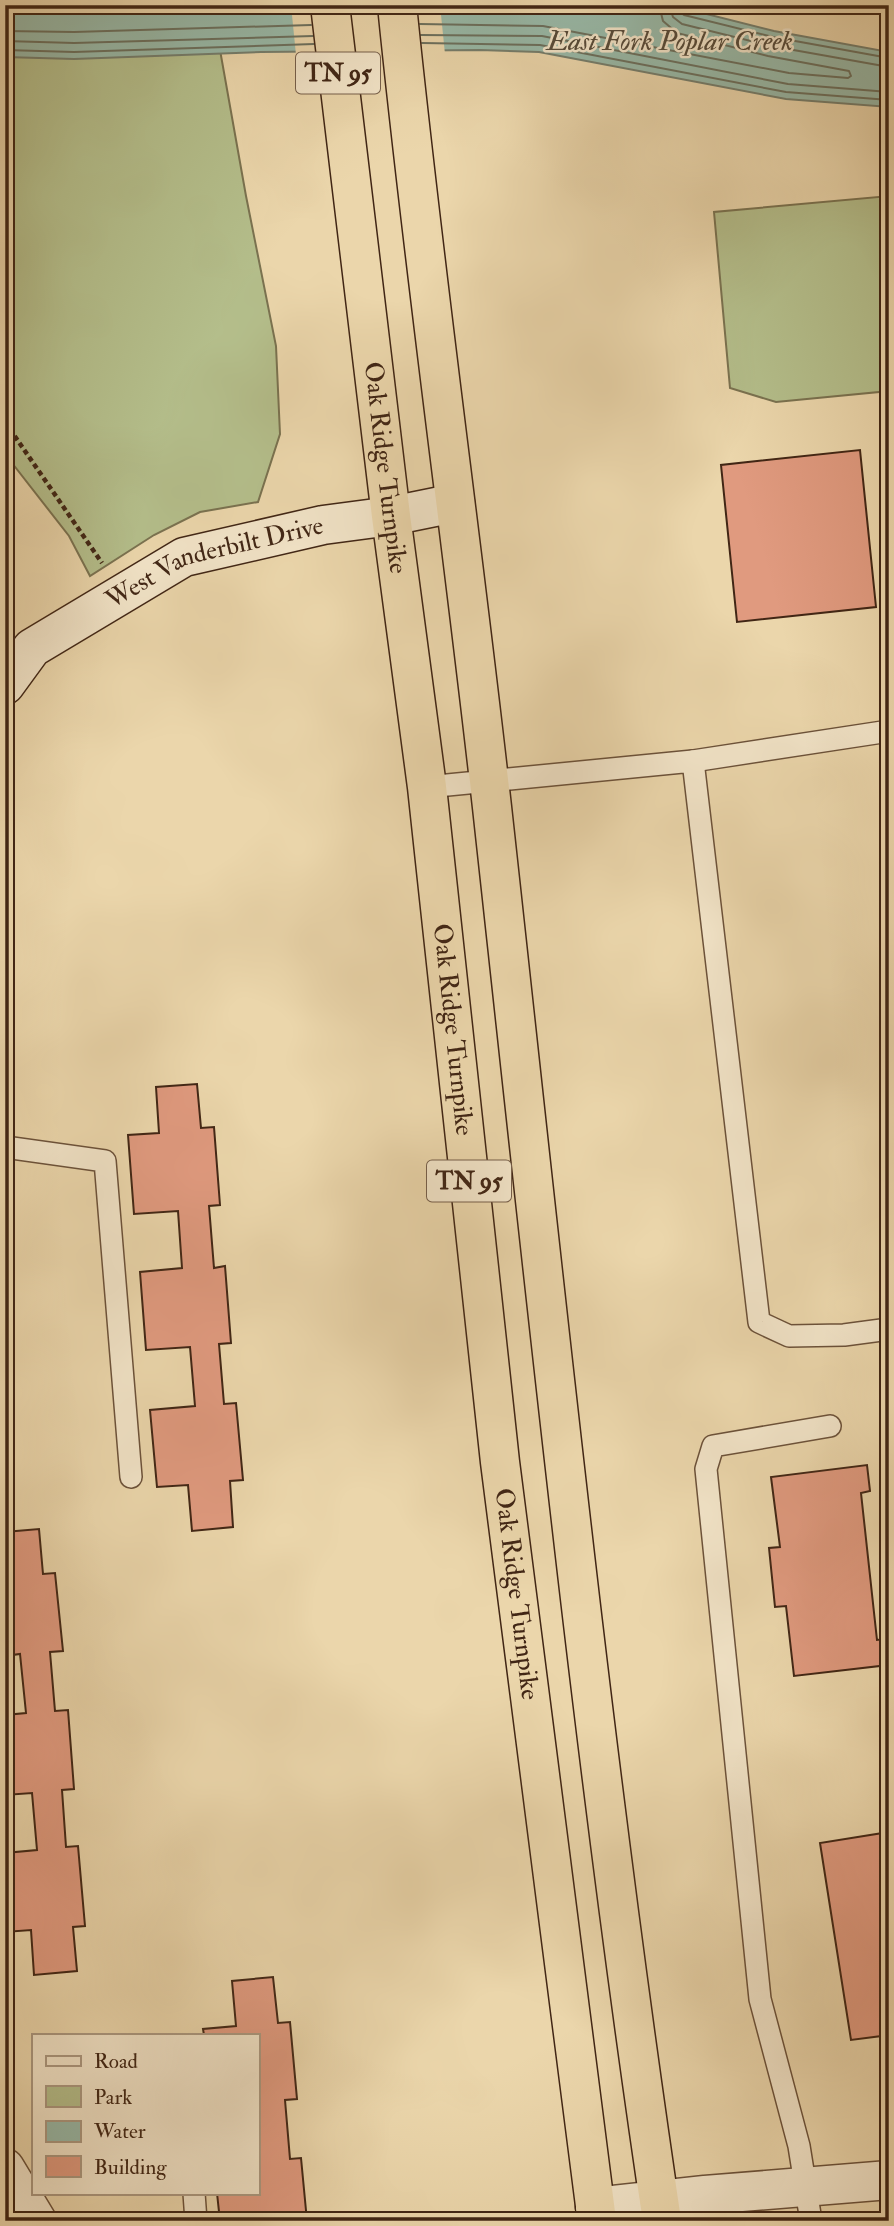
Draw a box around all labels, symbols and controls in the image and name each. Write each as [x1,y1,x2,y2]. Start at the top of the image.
water label: East Fork Poplar Creek [545,24,793,59]
road number: TN 95 [296,52,380,94]
street label: Oak Ridge Turnpike [357,360,415,576]
street label: West Vanderbilt Drive [99,509,327,617]
street label: Oak Ridge Turnpike [426,922,481,1137]
road number: TN 95 [427,1161,511,1202]
street label: Oak Ridge Turnpike [487,1486,546,1702]
legend [32,2034,259,2194]
text: Road [94,2048,139,2075]
text: Park [94,2084,132,2111]
text: Water [93,2118,146,2145]
text: Building [94,2154,167,2181]

